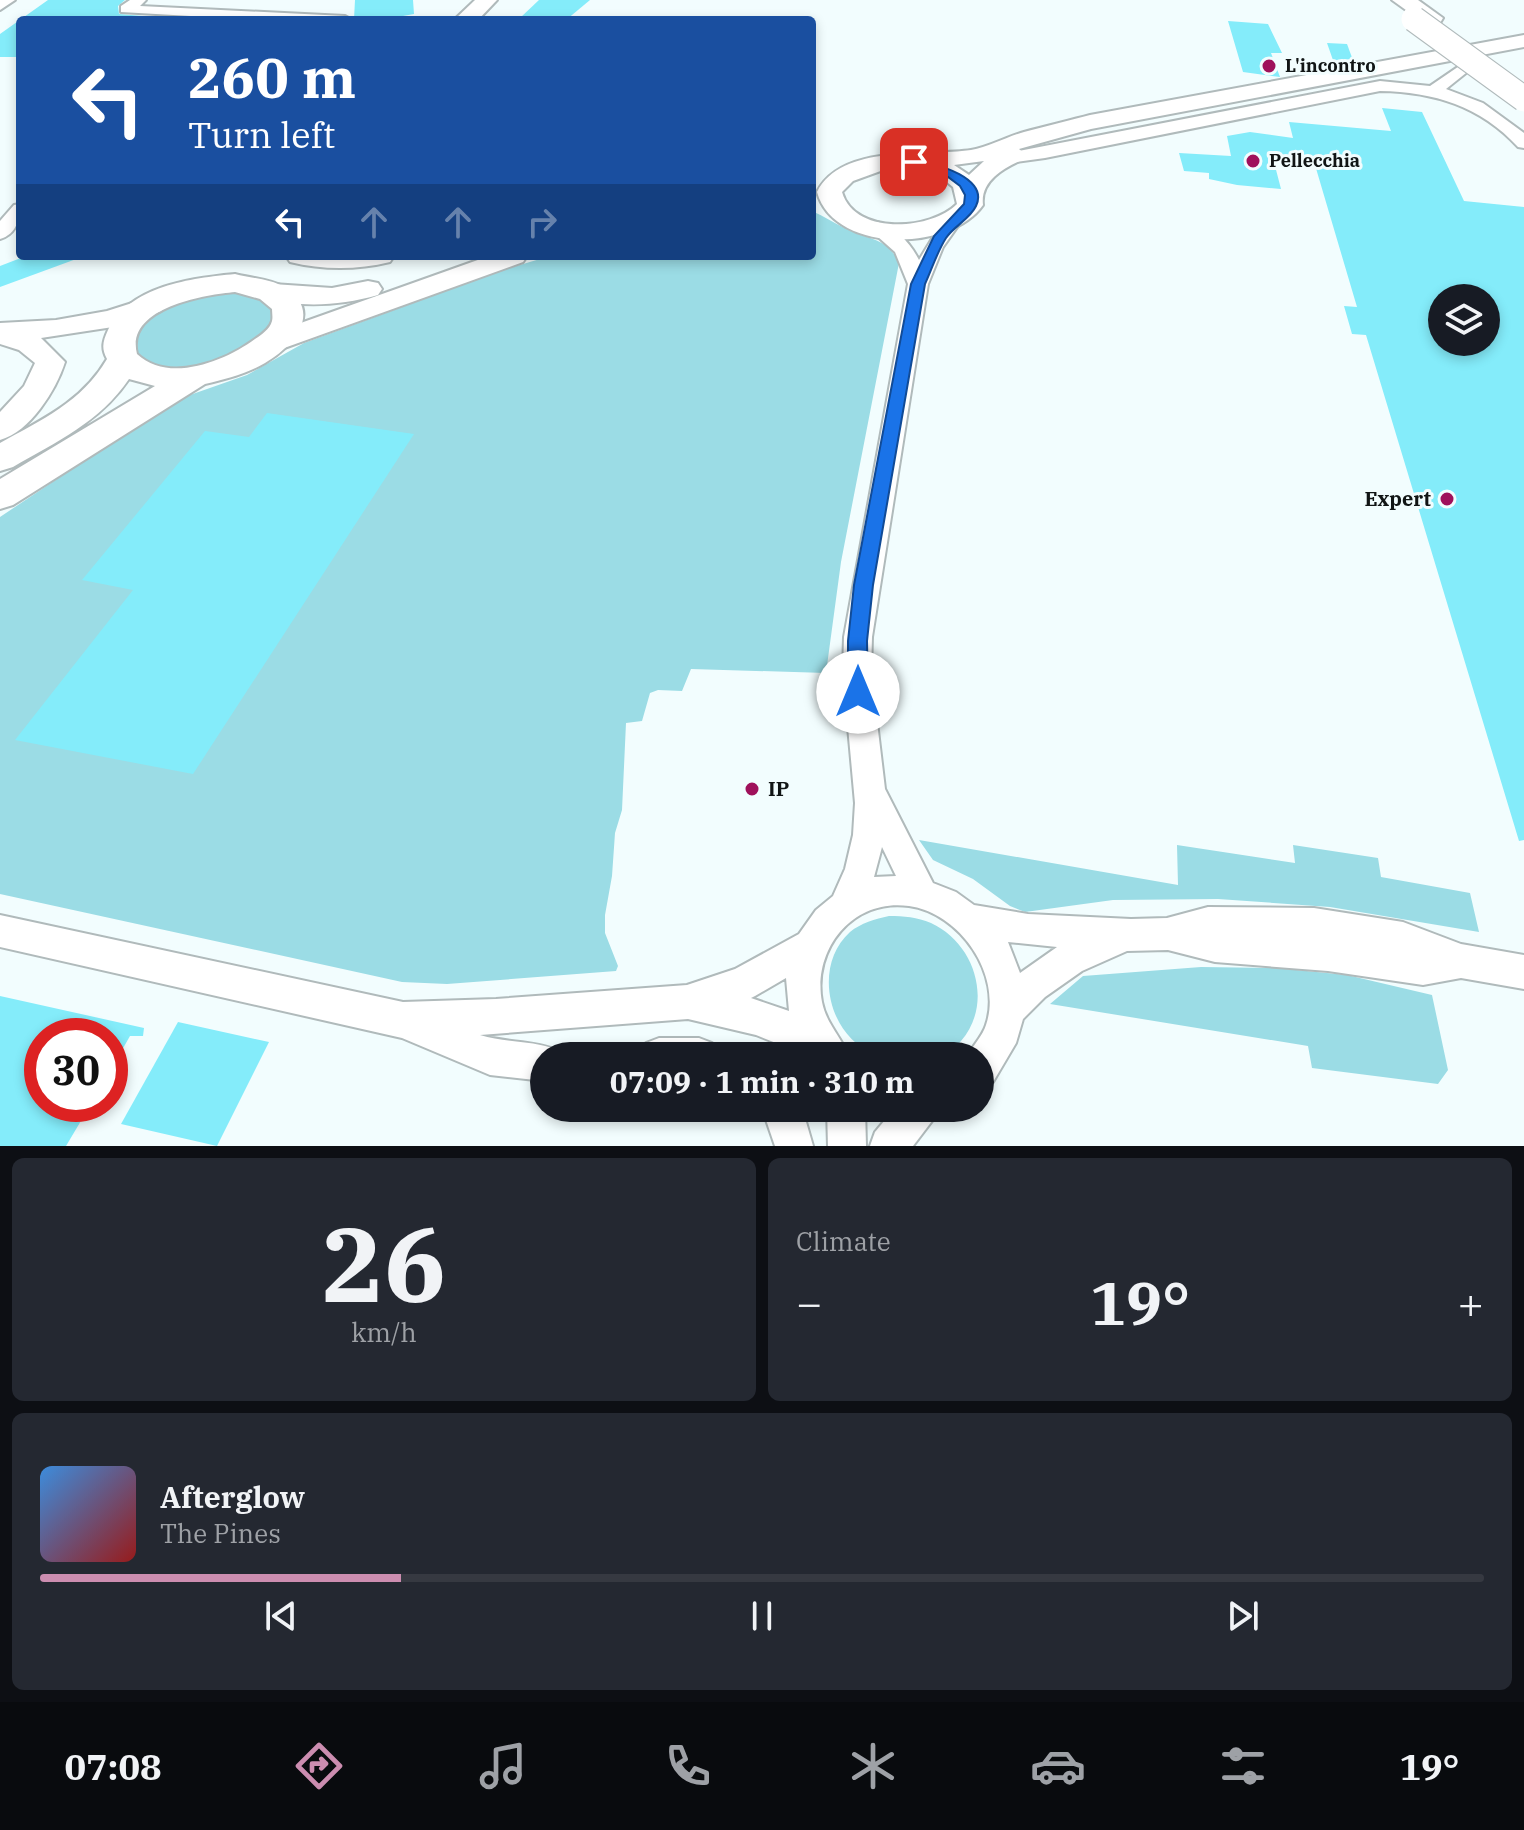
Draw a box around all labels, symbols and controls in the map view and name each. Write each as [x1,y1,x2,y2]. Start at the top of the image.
text: 260 m [188,41,356,113]
icon: left [56,48,160,152]
place label: L'incontro [1285,54,1376,77]
marker: L'incontro [1260,57,1278,75]
text: Turn left [188,111,335,158]
pin [880,128,948,196]
icon: arrive [892,140,936,184]
place label: Pellecchia [1269,149,1360,172]
marker: Pellecchia [1244,152,1262,170]
icon: left [268,200,312,244]
icon: ahead [352,200,396,244]
icon: ahead [436,200,480,244]
icon: right [520,200,564,244]
map controls [1428,284,1500,356]
button: layers [1428,284,1500,356]
place label: Expert [1364,485,1432,512]
marker: Expert [1438,490,1456,508]
position arrow [816,650,900,734]
place label: IP [768,775,789,802]
marker: IP [743,780,761,798]
speed limit sign: 30 [24,1018,128,1122]
text: 07:09 · 1 min · 310 m [610,1062,914,1101]
text: 26 [322,1195,446,1331]
text: Climate [796,1224,891,1258]
text: 19° [1090,1263,1190,1342]
text: − [796,1274,822,1331]
text: + [1458,1274,1484,1331]
text: km/h [351,1315,417,1349]
text: Afterglow [160,1477,305,1516]
text: The Pines [160,1516,281,1550]
icon: previous [259,1594,303,1638]
icon: pause [740,1594,784,1638]
icon: next [1221,1594,1265,1638]
icon: directions [291,1738,347,1794]
icon: music [475,1738,531,1794]
icon: phone [660,1738,716,1794]
icon: climate [845,1738,901,1794]
icon: car [1030,1738,1086,1794]
icon: filters [1215,1738,1271,1794]
text: 07:08 [64,1743,162,1790]
text: 19° [1399,1743,1460,1790]

